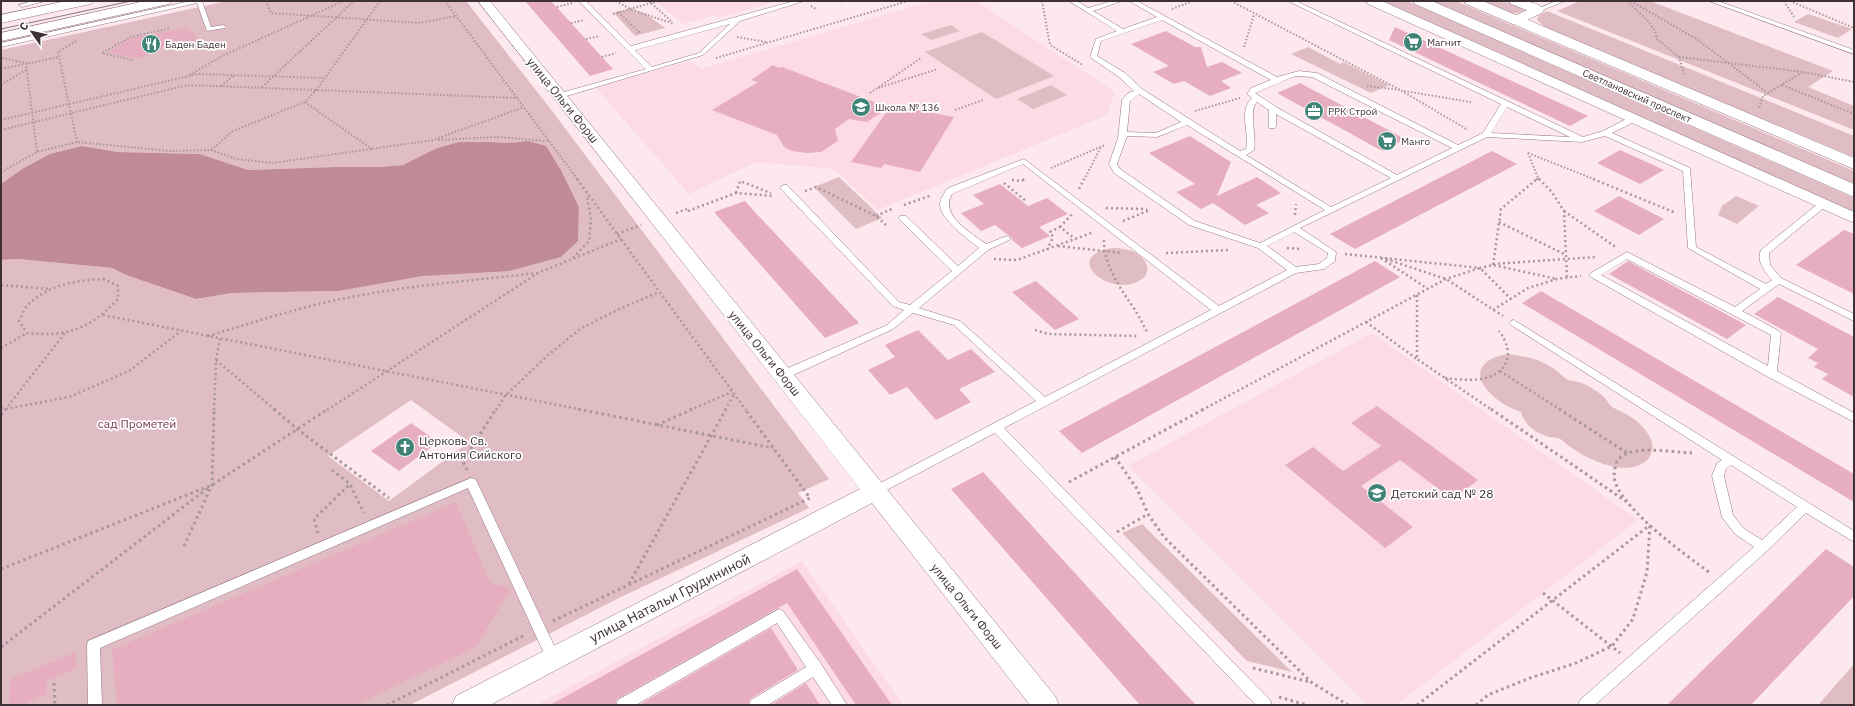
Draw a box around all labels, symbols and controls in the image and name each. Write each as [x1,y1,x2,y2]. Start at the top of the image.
north arrow [12,12,52,52]
text: С [16,20,32,33]
supermarket icon: Магнит [1402,31,1424,53]
restaurant icon: Баден Баден [140,33,162,55]
place label: Магнит [1427,36,1462,49]
place label: Баден Баден [165,38,226,51]
street label: улица Ольги Форш [524,54,602,146]
street label: Светлановский проспект [1580,66,1694,126]
school or university icon: Школа № 136 [850,96,872,118]
office icon: РРК Строй [1303,100,1325,122]
place label: Школа № 136 [875,101,939,114]
place label: РРК Строй [1328,105,1377,118]
supermarket icon: Манго [1376,130,1398,152]
place label: Манго [1401,135,1431,148]
street label: улица Ольги Форш [726,307,804,399]
park label: сад Прометей [98,416,176,431]
place label: Церковь Св. Антония Сийского [419,433,522,462]
church icon: Церковь Св. Антония Сийского [394,436,416,458]
school or university icon: Детский сад № 28 [1366,482,1388,504]
place label: Детский сад № 28 [1391,486,1493,501]
street label: улица Натальи Грудининой [586,550,754,646]
street label: улица Ольги Форш [928,560,1006,652]

